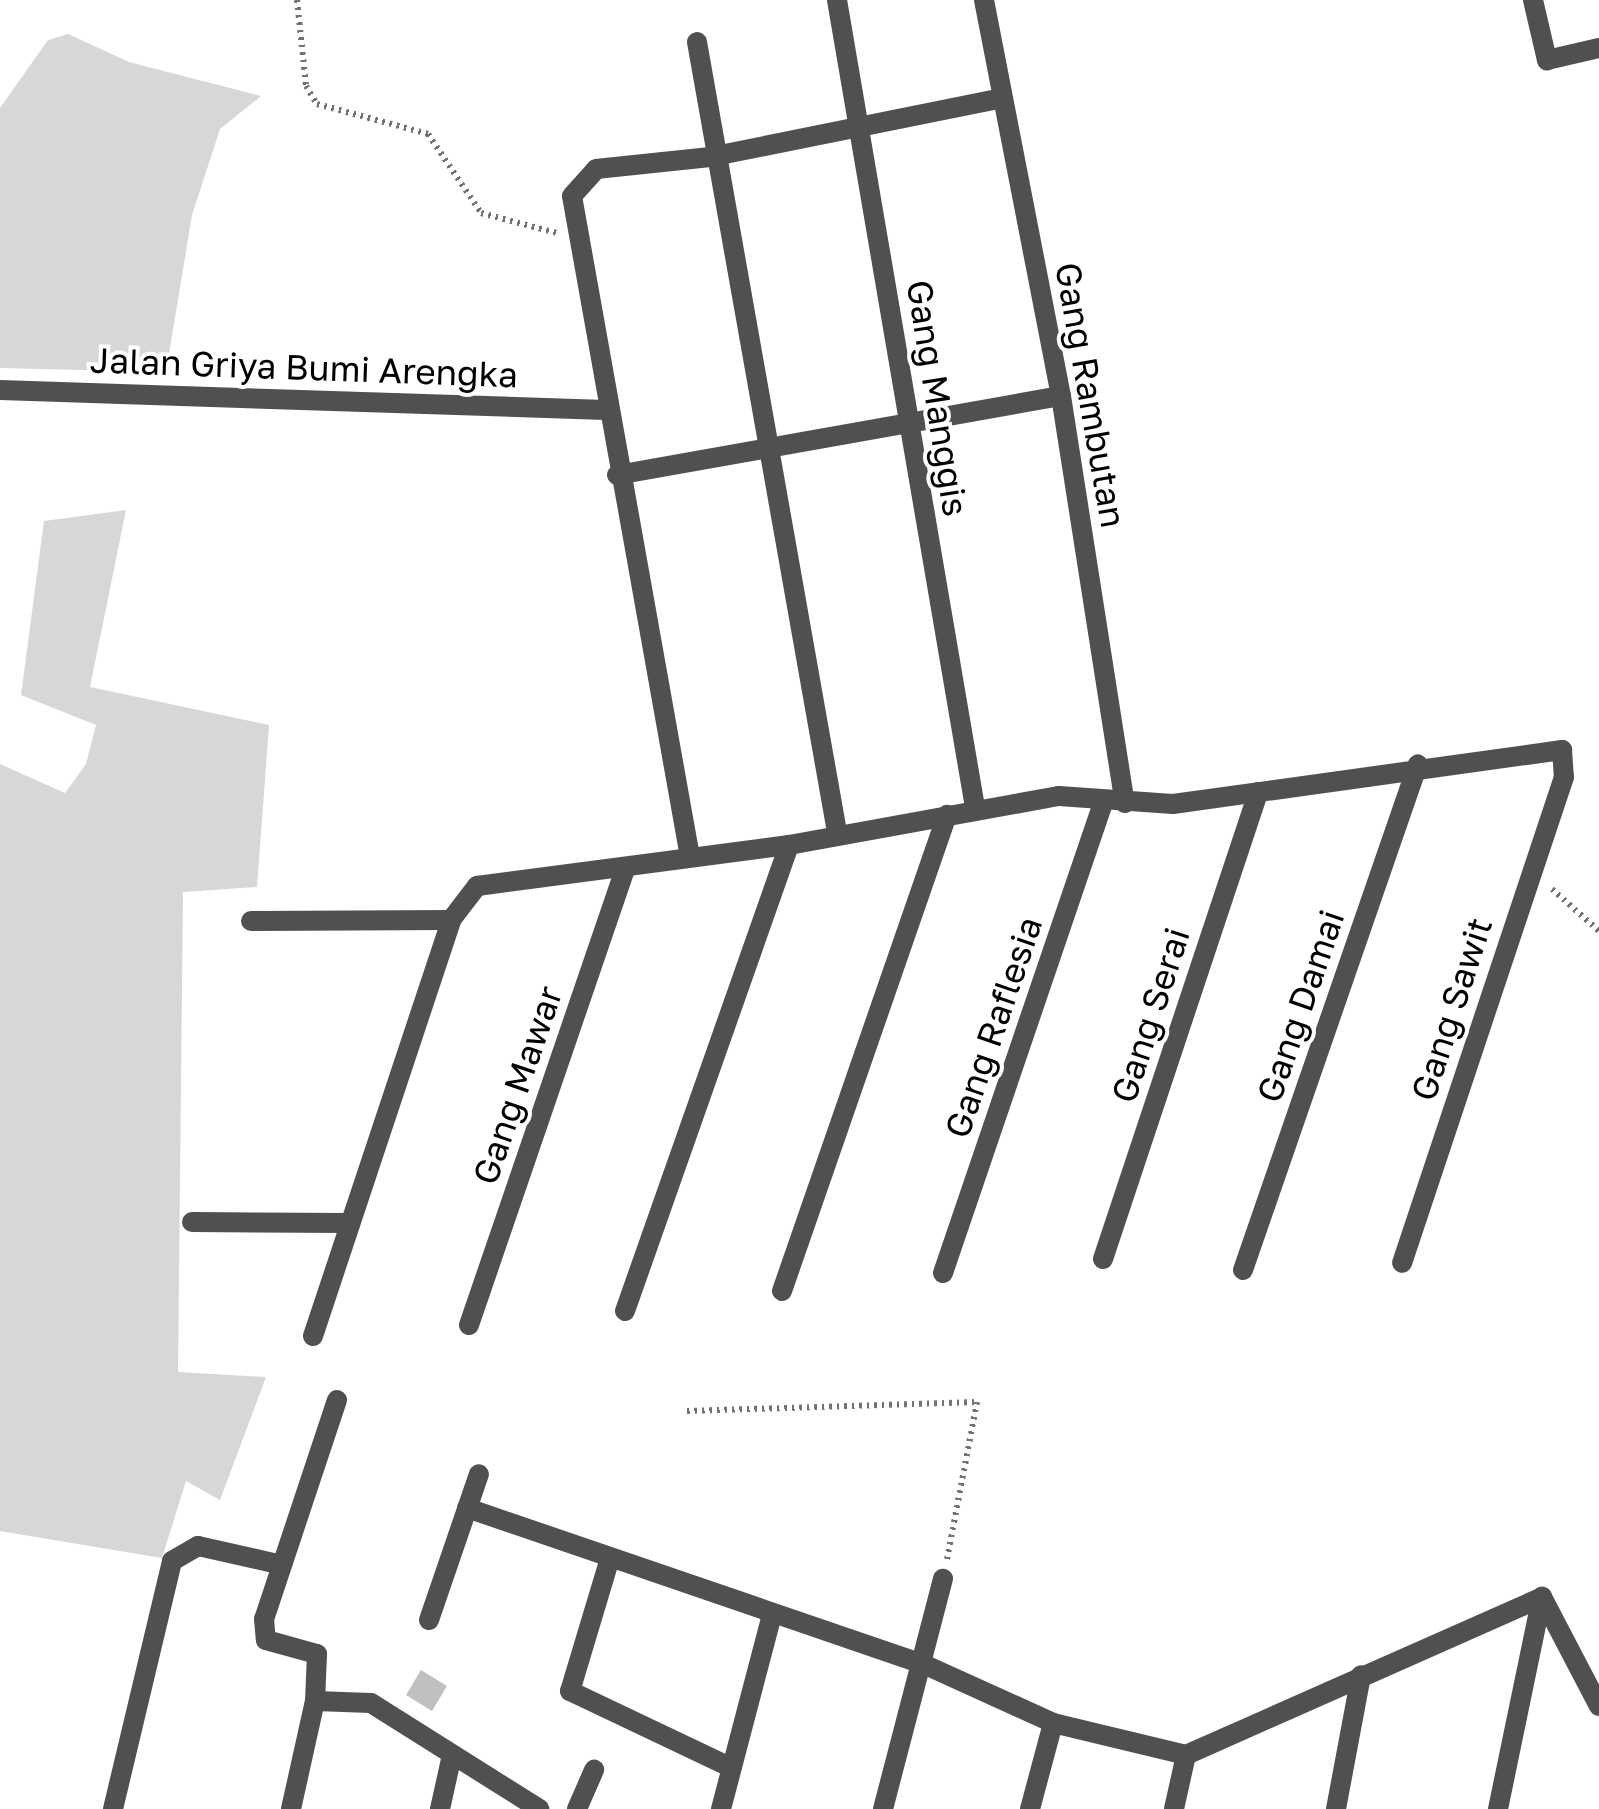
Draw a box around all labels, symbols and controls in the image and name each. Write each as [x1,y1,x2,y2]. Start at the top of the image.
street label: Gang Rambutan [1047,259,1135,531]
street label: Gang Manggis [899,277,977,519]
street label: Jalan Griya Bumi Arengka [89,339,519,395]
street label: Gang Damai [1247,904,1353,1108]
street label: Gang Raflesia [936,911,1050,1143]
street label: Gang Sawit [1402,912,1500,1106]
street label: Gang Serai [1102,922,1198,1108]
street label: Gang Mawar [463,980,571,1190]

